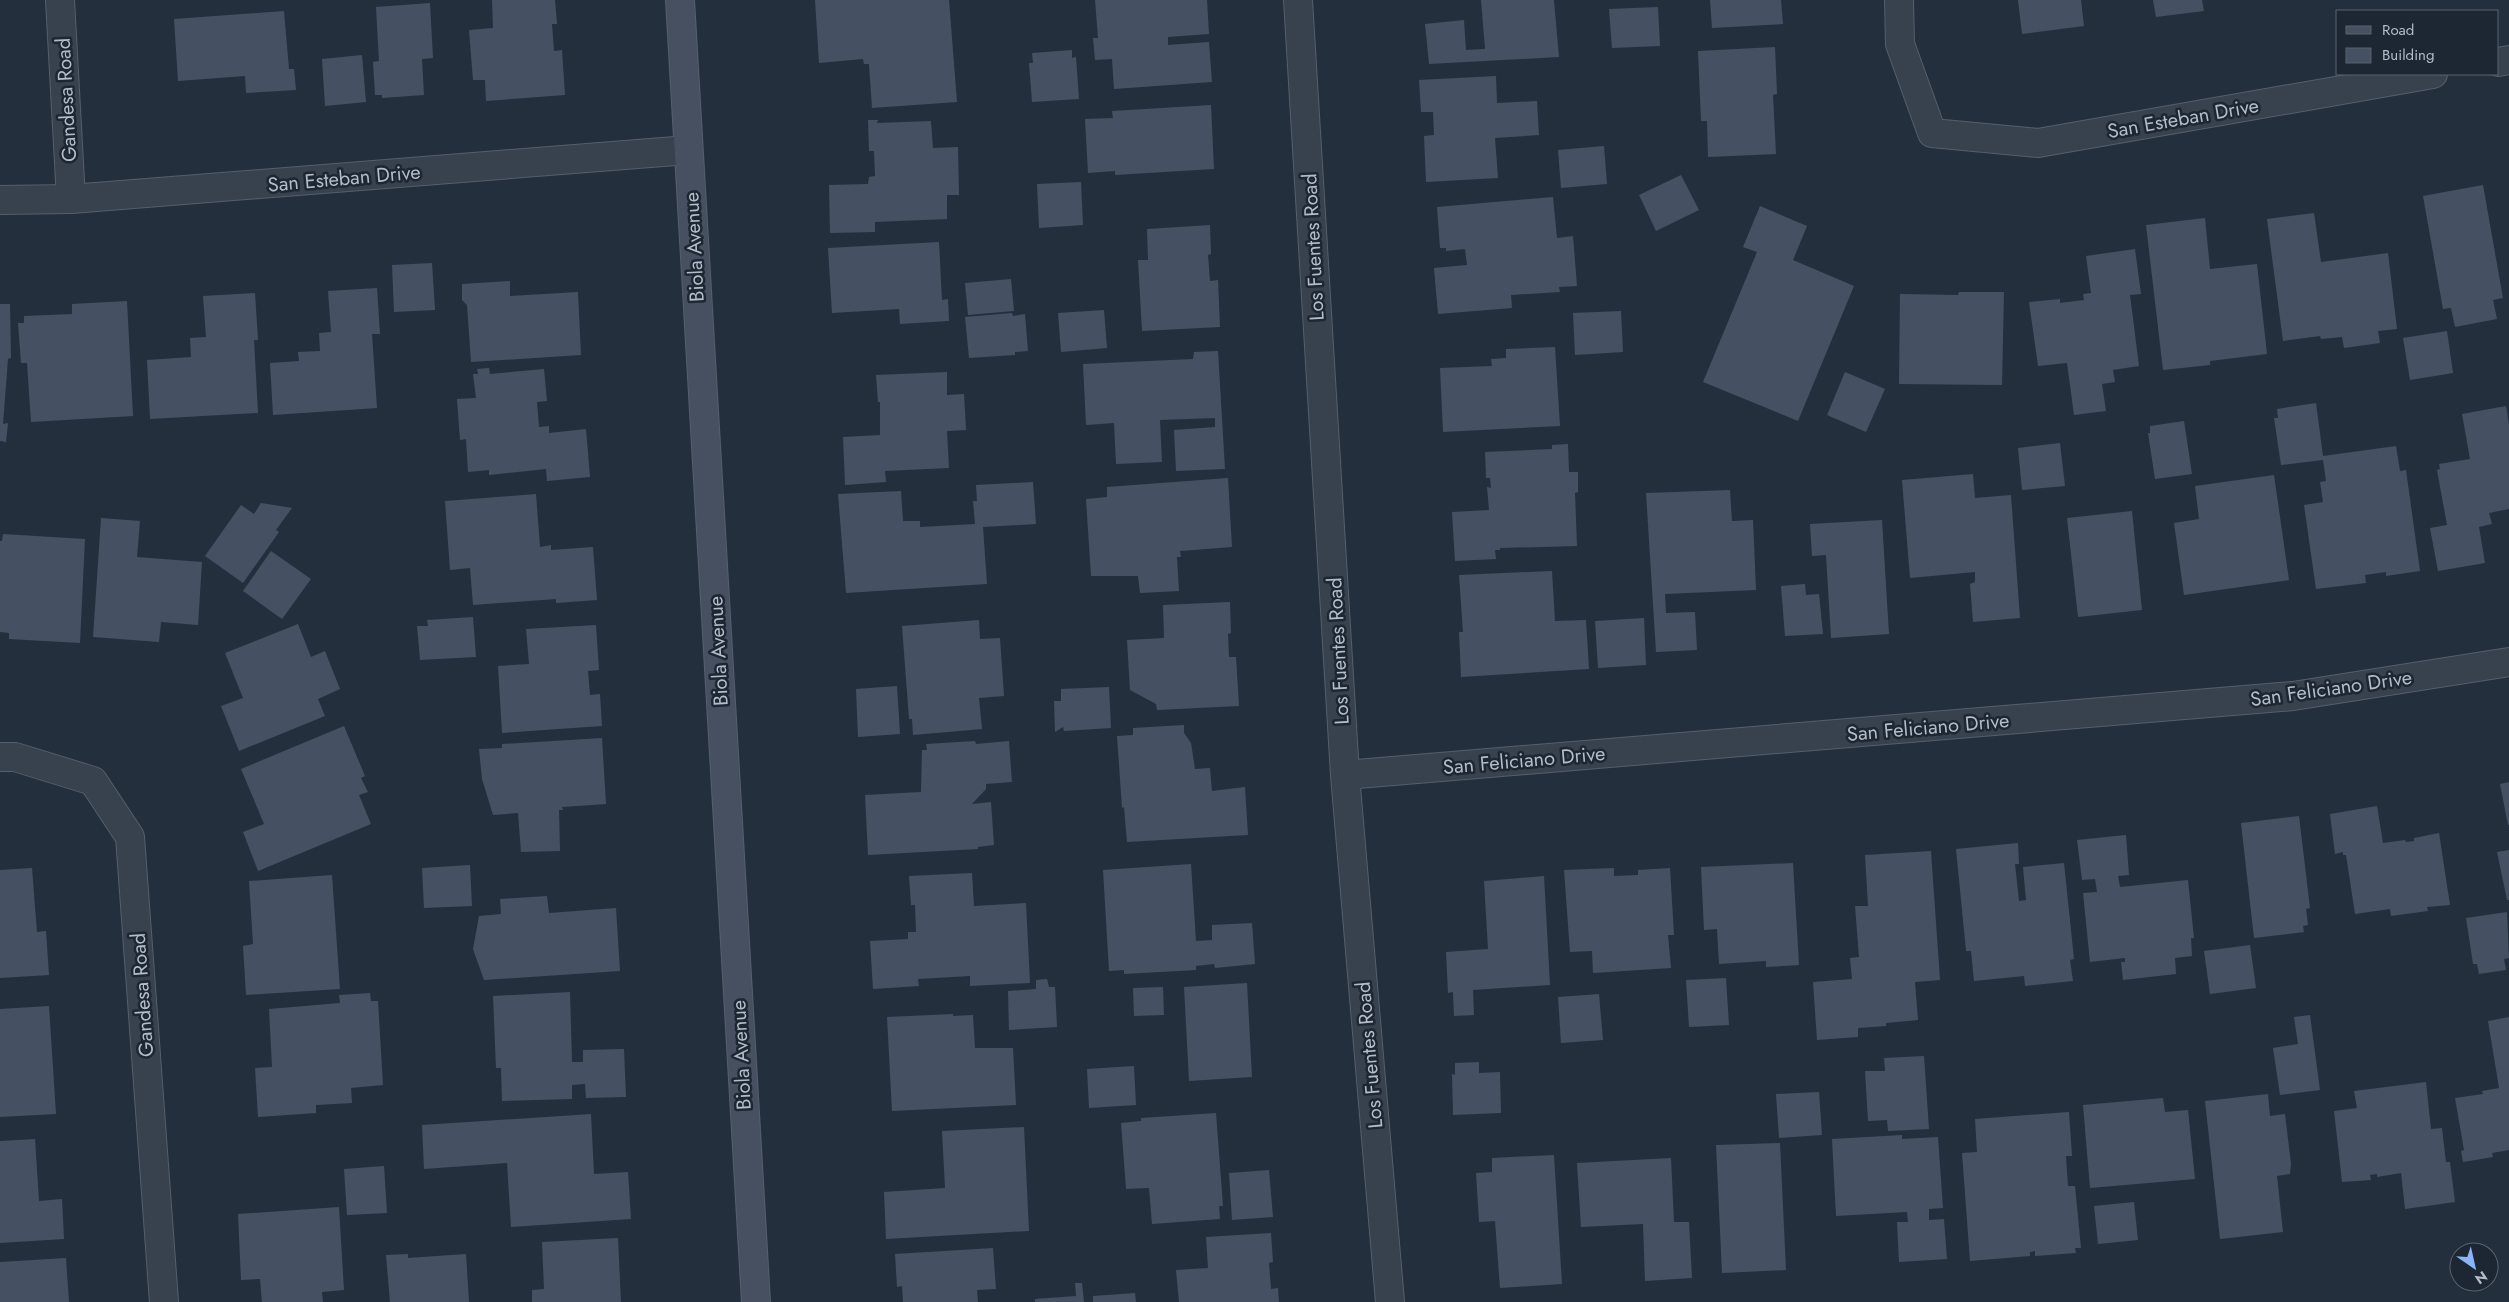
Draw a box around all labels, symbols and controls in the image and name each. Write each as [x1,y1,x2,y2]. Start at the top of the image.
legend [2336,10,2499,75]
text: Road [2382,19,2414,41]
street label: Gandesa Road [49,37,84,163]
text: Building [2382,44,2434,66]
street label: San Esteban Drive [2105,91,2261,146]
street label: San Esteban Drive [266,157,422,200]
street label: Los Fuentes Road [1295,173,1332,321]
street label: Biola Avenue [677,191,712,303]
street label: Los Fuentes Road [1320,577,1357,725]
street label: Biola Avenue [701,595,736,707]
street label: San Feliciano Drive [2248,663,2414,714]
street label: San Feliciano Drive [1846,706,2010,749]
street label: San Feliciano Drive [1442,739,1606,782]
street label: Gandesa Road [124,932,161,1058]
street label: Los Fuentes Road [1349,980,1390,1130]
street label: Biola Avenue [724,999,759,1111]
north arrow [2449,1242,2499,1292]
text: N [2471,1266,2491,1289]

